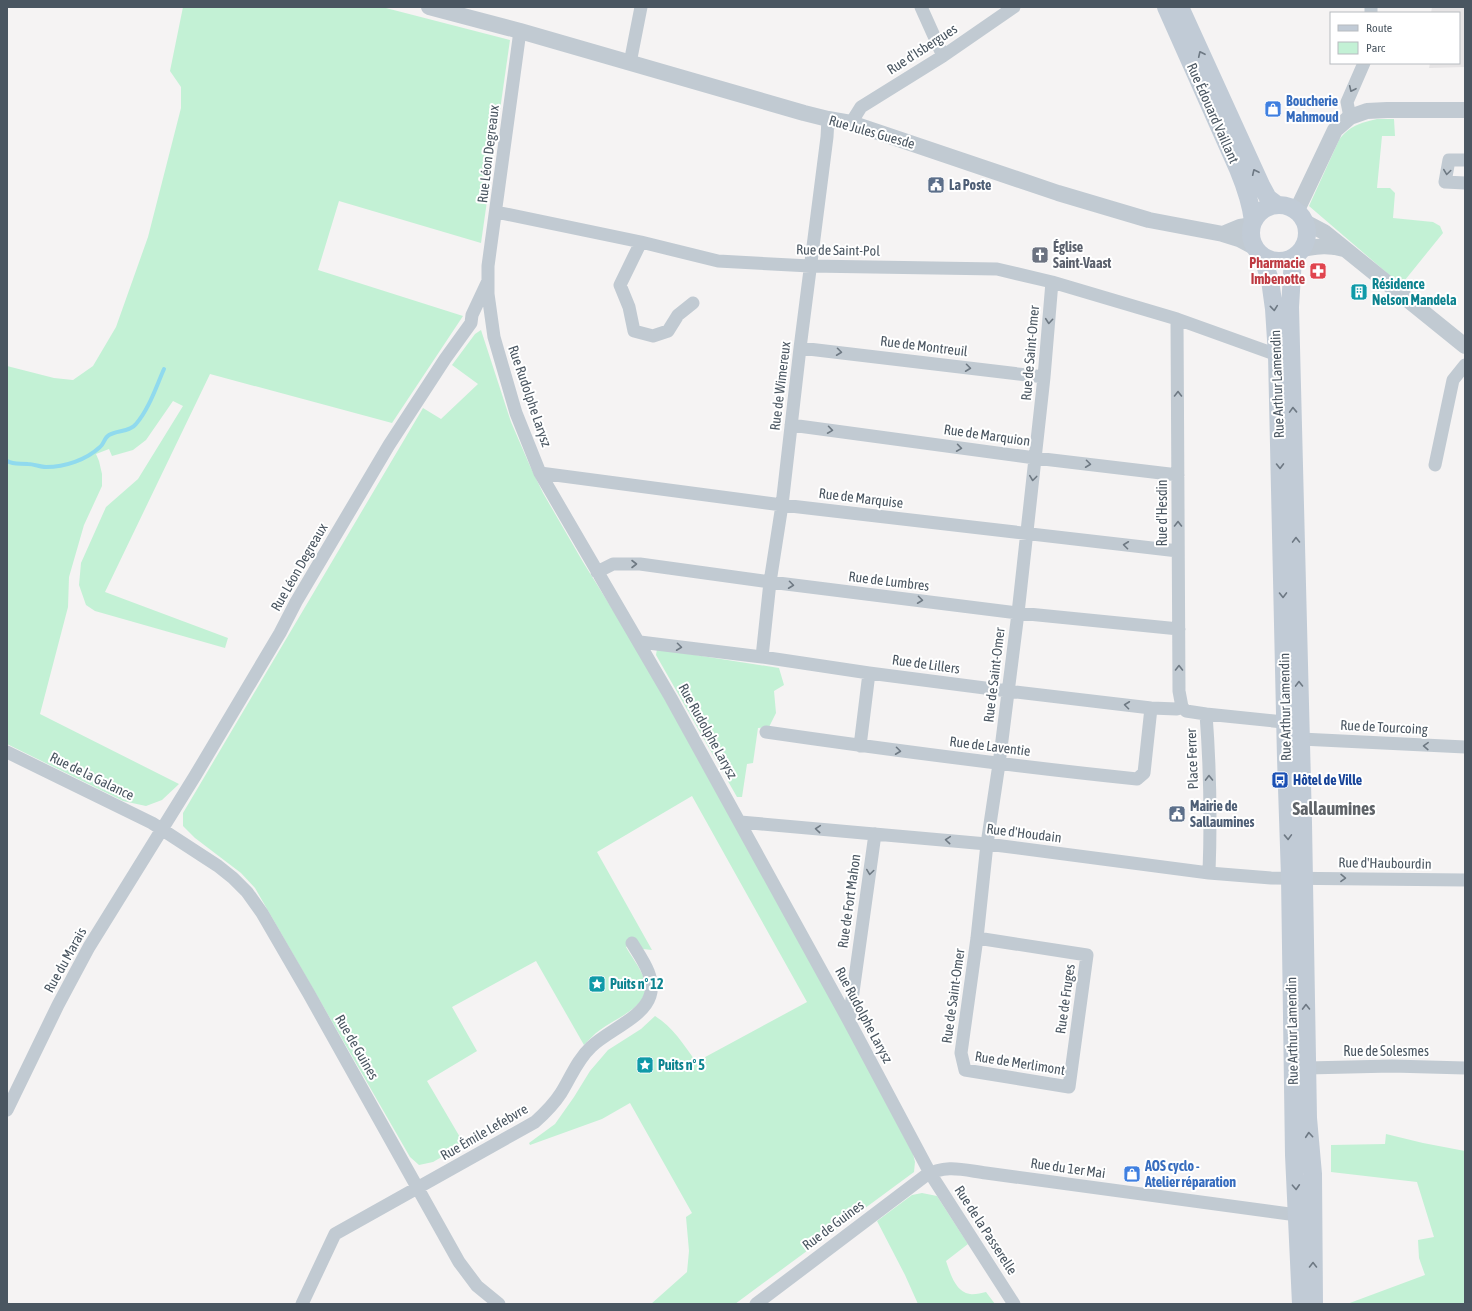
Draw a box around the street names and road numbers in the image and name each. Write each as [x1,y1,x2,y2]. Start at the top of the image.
street label: Rue d'Isbergues [884,20,960,78]
street label: Rue Édouard Vaillant [1184,60,1242,166]
street label: Rue Léon Degreaux [474,104,502,204]
street label: Rue Jules Guesde [827,112,917,152]
street label: Rue de Saint-Pol [796,241,880,259]
street label: Rue de Saint-Omer [1018,304,1042,401]
street label: Rue Arthur Lamendin [1267,330,1287,438]
street label: Rue de Montreuil [879,333,969,359]
street label: Rue de Wimereux [767,340,793,431]
street label: Rue Rudolphe Larysz [505,343,555,449]
street label: Rue de Marquion [943,421,1031,449]
street label: Rue d'Hesdin [1154,479,1170,547]
street label: Rue de Marquise [818,485,904,511]
street label: Rue Léon Degreaux [267,520,331,614]
street label: Rue de Lumbres [848,568,930,594]
street label: Rue de Saint-Omer [980,626,1008,723]
street label: Rue de Lillers [891,651,961,677]
street label: Rue Arthur Lamendin [1276,653,1294,761]
street label: Rue Rudolphe Larysz [675,681,741,781]
street label: Rue de Tourcoing [1340,717,1428,737]
street label: Place Ferrer [1183,727,1201,790]
street label: Rue de Laventie [949,733,1031,759]
street label: Rue de la Galance [47,749,137,803]
street label: Rue d'Houdain [986,820,1062,846]
street label: Rue de Fort Mahon [834,853,864,949]
street label: Rue d'Haubourdin [1338,854,1432,872]
street label: Rue du Marais [41,925,89,995]
street label: Rue de Saint-Omer [938,947,968,1044]
street label: Rue de Fruges [1052,963,1078,1035]
street label: Rue Rudolphe Larysz [832,964,896,1066]
street label: Rue Arthur Lamendin [1283,977,1301,1085]
street label: Rue de Guines [332,1012,382,1082]
street label: Rue de Solesmes [1343,1043,1429,1059]
street label: Rue de Merlimont [974,1048,1066,1078]
street label: Rue Émile Lefebvre [438,1101,530,1163]
street label: Rue du 1er Mai [1030,1155,1106,1181]
street label: Rue de la Passerelle [951,1183,1021,1277]
street label: Rue de Guines [799,1197,867,1253]

